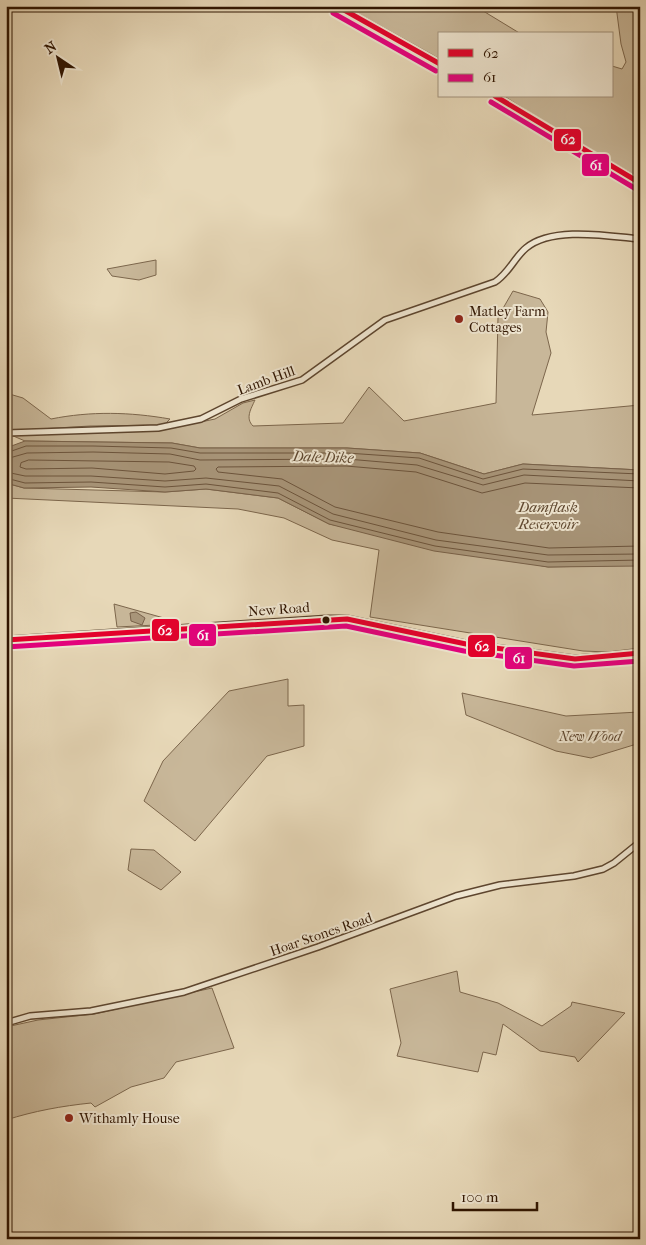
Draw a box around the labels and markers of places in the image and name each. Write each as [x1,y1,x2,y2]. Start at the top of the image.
place label: Matley Farm Cottages [469,303,546,336]
marker: Matley Farm Cottages [453,313,465,325]
unlabelled marker [321,615,331,625]
place label: Withamly House [78,1110,180,1127]
marker: Withamly House [63,1112,75,1124]

